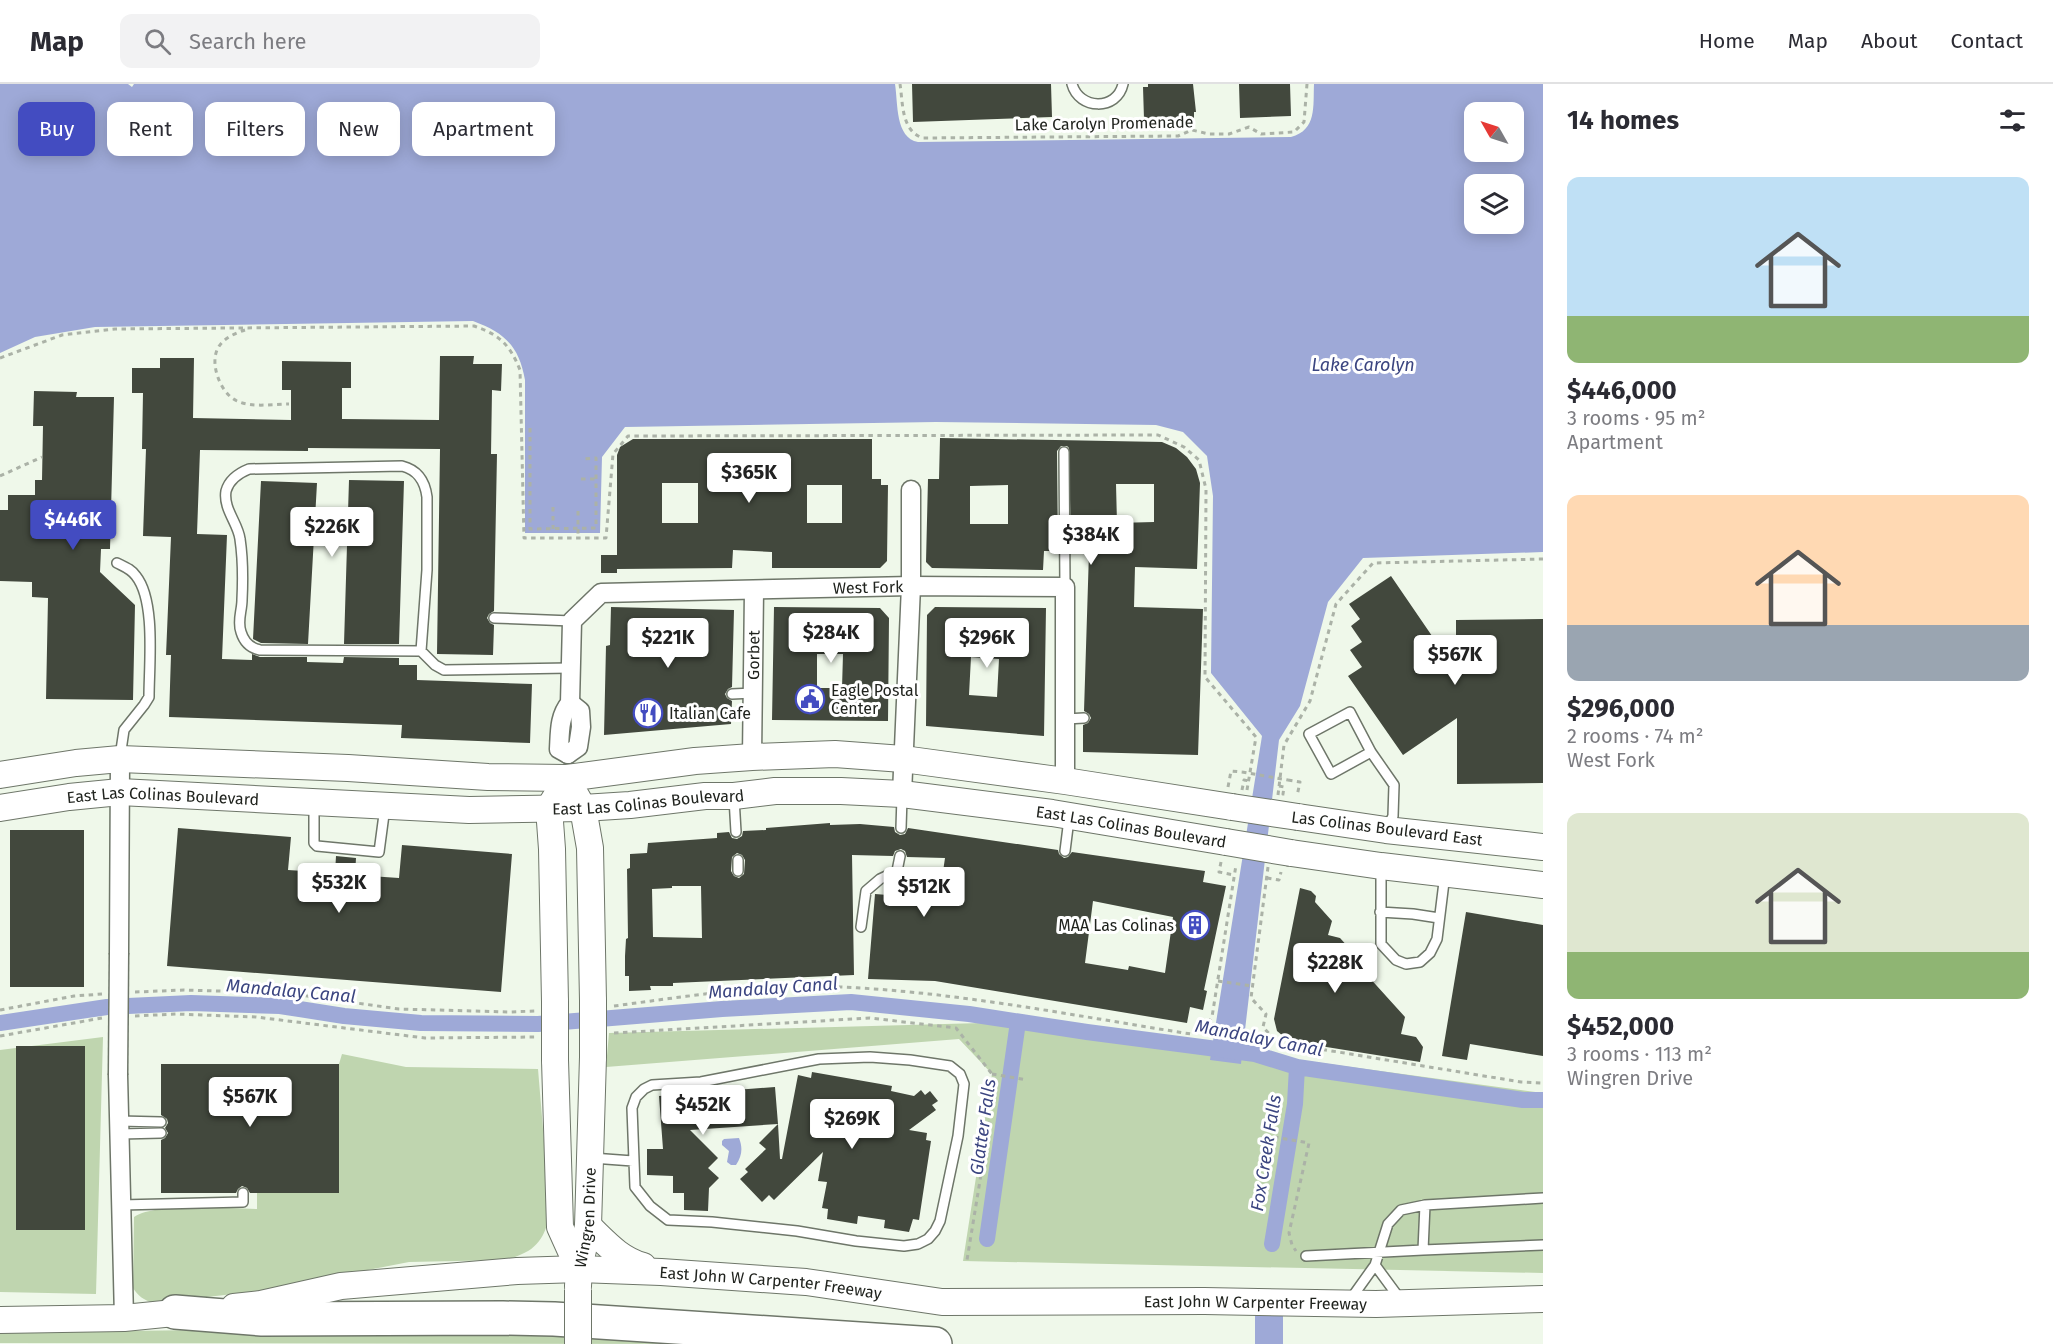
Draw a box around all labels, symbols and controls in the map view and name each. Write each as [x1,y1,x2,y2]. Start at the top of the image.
search box [120,14,540,68]
text: Map [30,25,84,58]
icon: search [141,25,174,58]
text: Search here [189,28,307,55]
text: Home [1699,28,1755,54]
text: Map [1788,28,1828,54]
text: About [1861,28,1918,54]
text: Contact [1951,28,2023,54]
chip: Buy [18,102,95,156]
chip: Rent [107,102,193,156]
chip: Filters [205,102,305,156]
chip: New [317,102,400,156]
chip: Apartment [412,102,555,156]
north arrow [1464,102,1524,162]
map controls [1464,102,1524,234]
icon: filters [1996,104,2029,137]
text: 14 homes [1567,105,1679,136]
street label: Lake Carolyn Promenade [1014,112,1194,135]
button: layers [1464,174,1524,234]
icon: home [1744,216,1852,324]
water label: Lake Carolyn [1311,354,1415,376]
text: $446,000 [1567,375,1677,406]
text: 3 rooms · 95 m² [1567,406,1706,430]
text: Apartment [1567,430,1663,454]
pin: $365K [707,453,791,504]
text: $365K [721,460,777,484]
pin: $446K [31,500,115,551]
text: $446K [44,507,102,531]
pin: $226K [290,507,374,558]
text: $226K [304,514,360,538]
pin: $384K [1049,515,1133,566]
text: $384K [1063,522,1119,546]
icon: home [1744,534,1852,642]
street label: West Fork [833,577,904,598]
pin: $284K [789,613,873,664]
pin: $221K [626,618,710,669]
pin: $296K [945,618,1029,669]
text: $284K [803,620,859,644]
text: $221K [642,625,694,649]
text: $296K [959,625,1015,649]
street label: Gorbet [744,630,764,680]
pin: $567K [1413,635,1497,686]
text: $567K [1428,642,1482,666]
place label: Eagle Postal Center [831,681,919,718]
public building icon: Eagle Postal Center [794,683,826,715]
text: $296,000 [1567,693,1675,724]
restaurant icon: Italian Cafe [632,697,664,729]
place label: Italian Cafe [669,704,751,723]
text: 2 rooms · 74 m² [1567,724,1704,748]
text: West Fork [1567,748,1655,772]
street label: East Las Colinas Boulevard [66,783,260,809]
street label: East Las Colinas Boulevard [552,786,745,819]
street label: East Las Colinas Boulevard [1035,802,1228,852]
street label: Las Colinas Boulevard East [1290,807,1484,850]
icon: home [1744,852,1852,960]
pin: $532K [297,863,381,914]
pin: $512K [882,867,966,918]
text: $532K [312,870,366,894]
text: $512K [898,874,950,898]
building icon: MAA Las Colinas [1179,909,1211,941]
place label: MAA Las Colinas [1058,916,1174,935]
pin: $228K [1293,943,1377,994]
text: $228K [1307,950,1363,974]
water label: Mandalay Canal [708,973,838,1003]
water label: Mandalay Canal [225,974,357,1008]
text: $452,000 [1567,1011,1674,1042]
water label: Mandalay Canal [1193,1015,1325,1061]
text: 3 rooms · 113 m² [1567,1042,1712,1066]
text: Wingren Drive [1567,1066,1693,1090]
pin: $567K [208,1077,292,1128]
water label: Glatter Falls [965,1078,1001,1176]
text: $567K [223,1084,277,1108]
pin: $452K [661,1085,745,1136]
text: $452K [675,1092,731,1116]
water label: Fox Creek Falls [1246,1093,1286,1213]
pin: $269K [810,1099,894,1150]
text: $269K [824,1106,880,1130]
street label: Wingren Drive [570,1167,600,1270]
street label: East John W Carpenter Freeway [659,1263,883,1303]
street label: East John W Carpenter Freeway [1144,1292,1367,1314]

